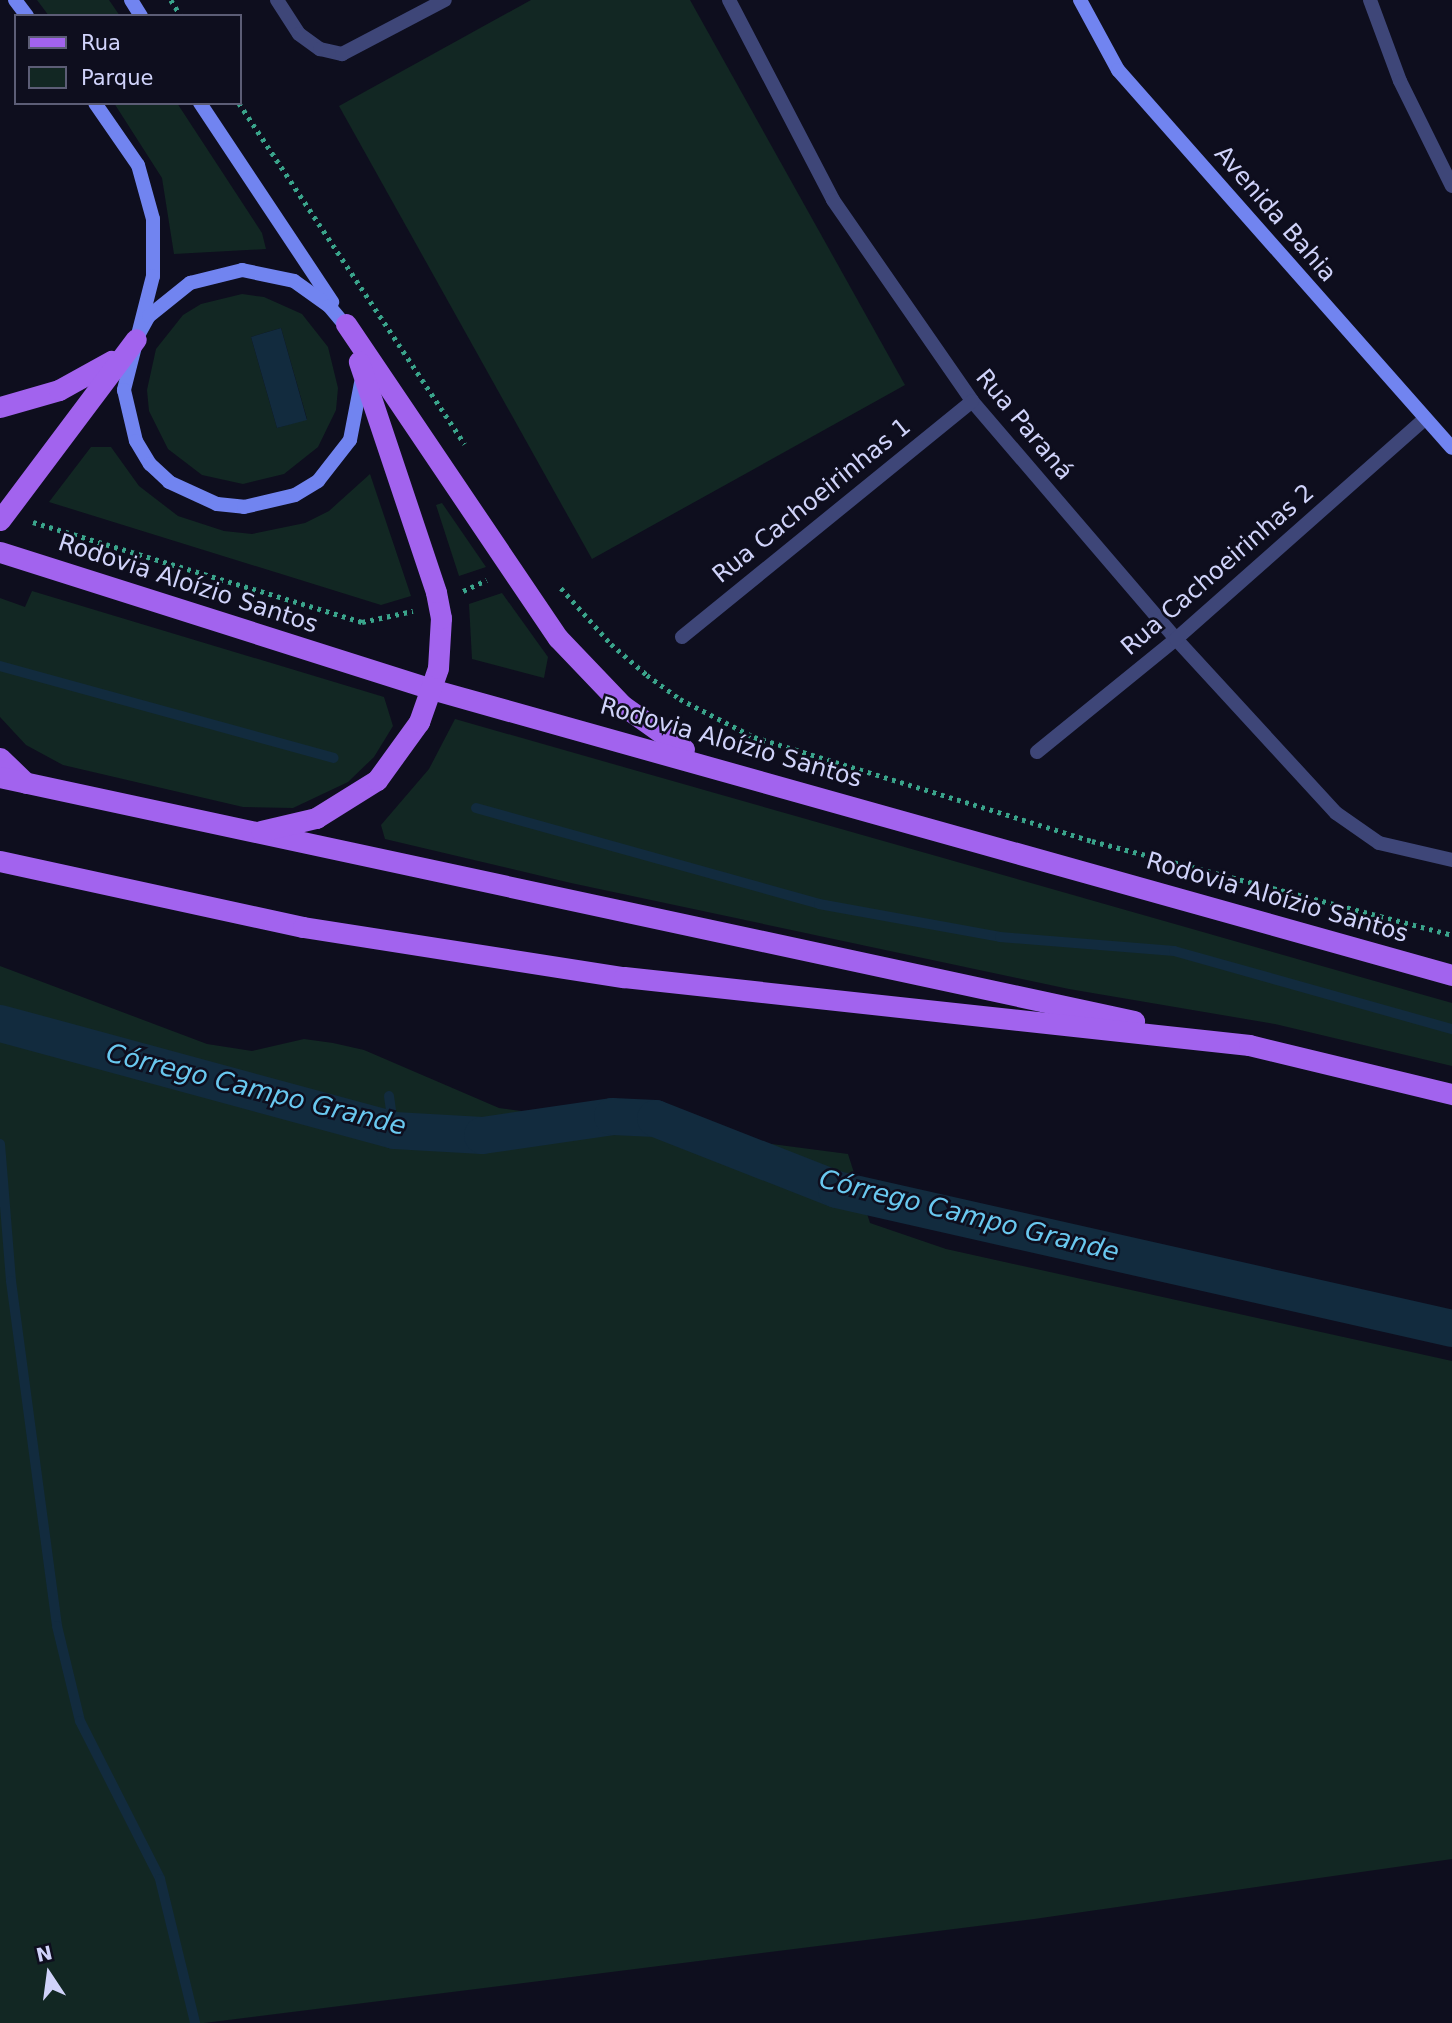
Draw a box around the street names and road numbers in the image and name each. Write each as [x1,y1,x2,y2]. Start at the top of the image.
street label: Avenida Bahia [1208,140,1342,288]
street label: Rua Paraná [969,364,1079,486]
street label: Rua Cachoeirinhas 1 [707,412,917,590]
street label: Rua Cachoeirinhas 2 [1116,478,1320,662]
street label: Rodovia Aloízio Santos [55,528,321,640]
street label: Rodovia Aloízio Santos [597,692,865,794]
street label: Rodovia Aloízio Santos [1143,847,1411,949]

